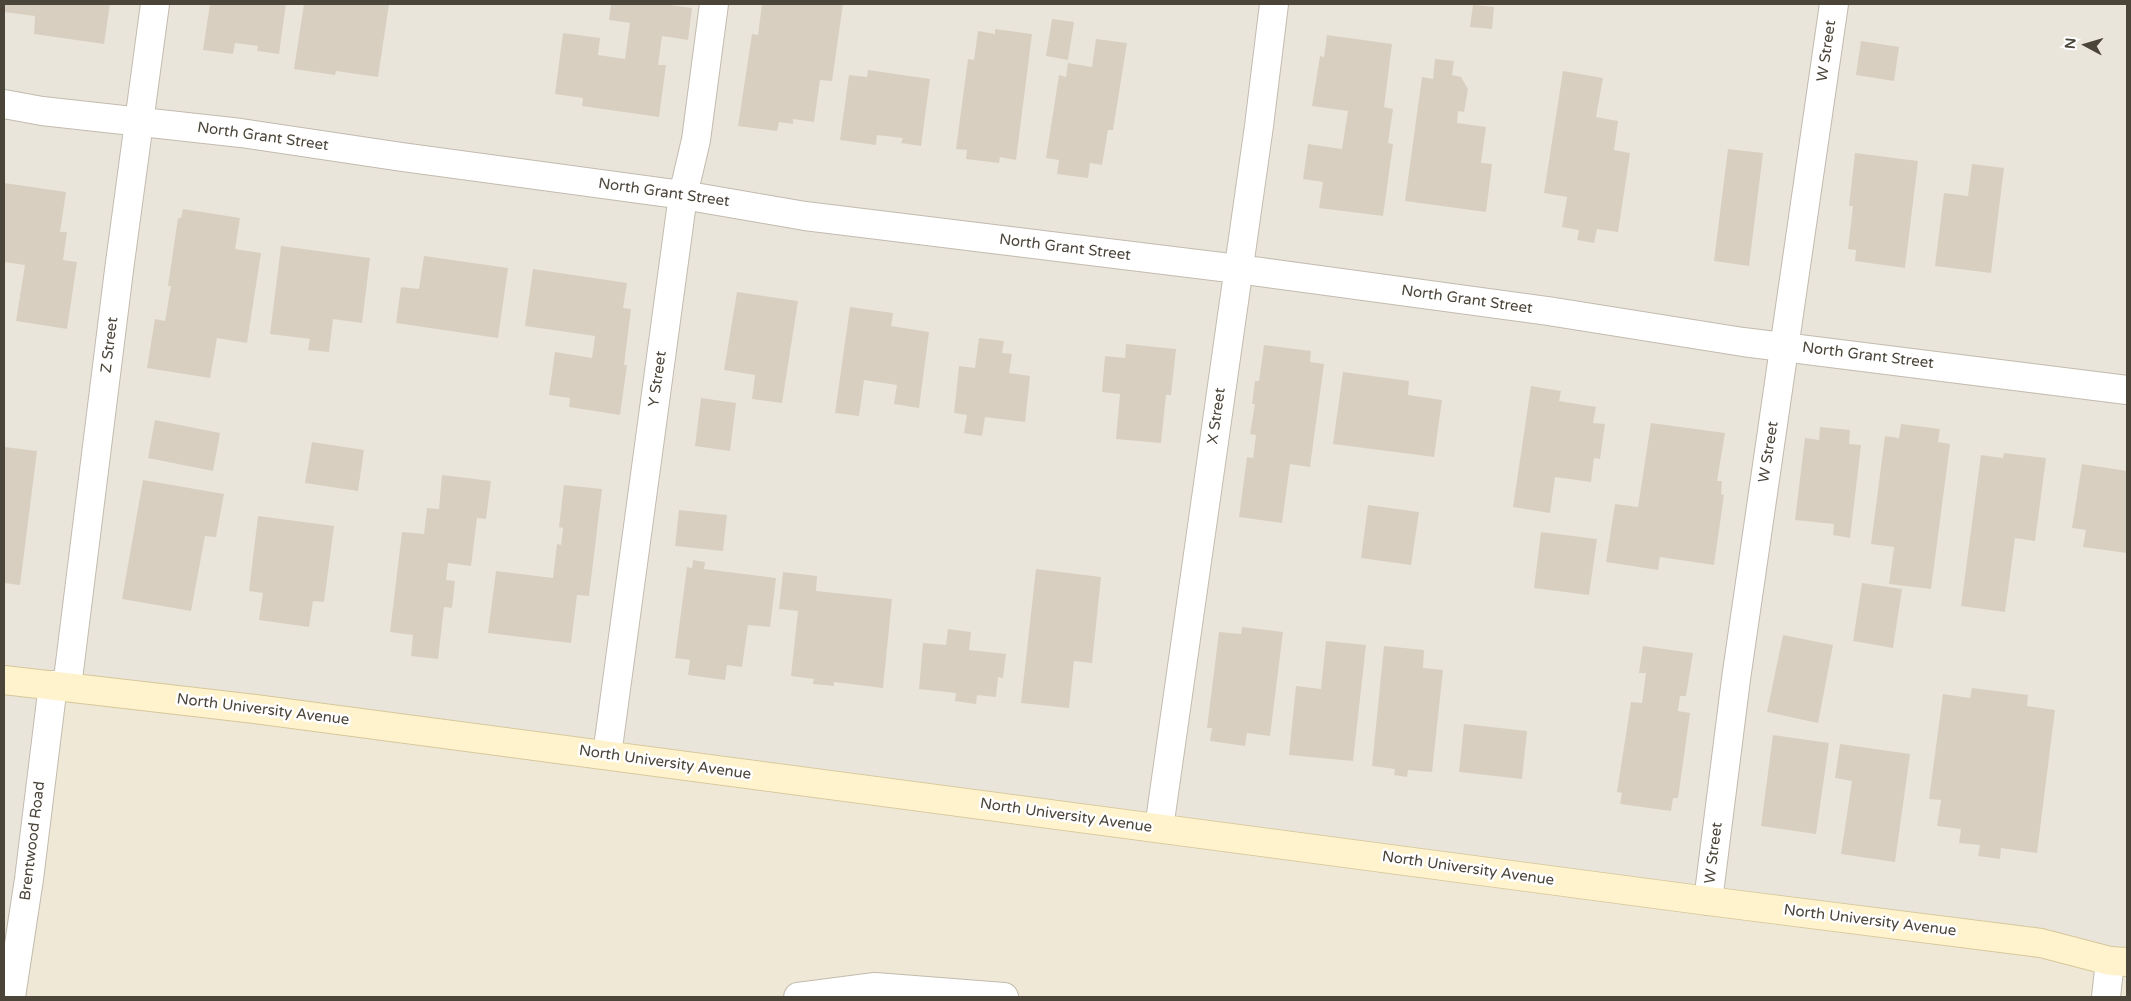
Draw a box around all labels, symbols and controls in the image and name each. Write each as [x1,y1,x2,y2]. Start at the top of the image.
street label: W Street [1814,19,1840,83]
north arrow [2061,20,2111,70]
text: N [2062,37,2080,50]
street label: North Grant Street [196,119,330,155]
street label: North Grant Street [597,175,731,211]
street label: North Grant Street [998,231,1132,265]
street label: North Grant Street [1400,282,1534,318]
street label: Z Street [98,316,122,374]
street label: North Grant Street [1801,339,1935,373]
street label: Y Street [645,350,671,408]
street label: X Street [1204,387,1230,445]
street label: W Street [1755,420,1783,484]
street label: North University Avenue [176,690,350,730]
street label: North University Avenue [578,742,752,784]
street label: Brentwood Road [17,780,49,902]
street label: North University Avenue [979,795,1153,837]
street label: W Street [1701,821,1727,885]
street label: North University Avenue [1381,848,1555,890]
street label: North University Avenue [1783,901,1957,941]

